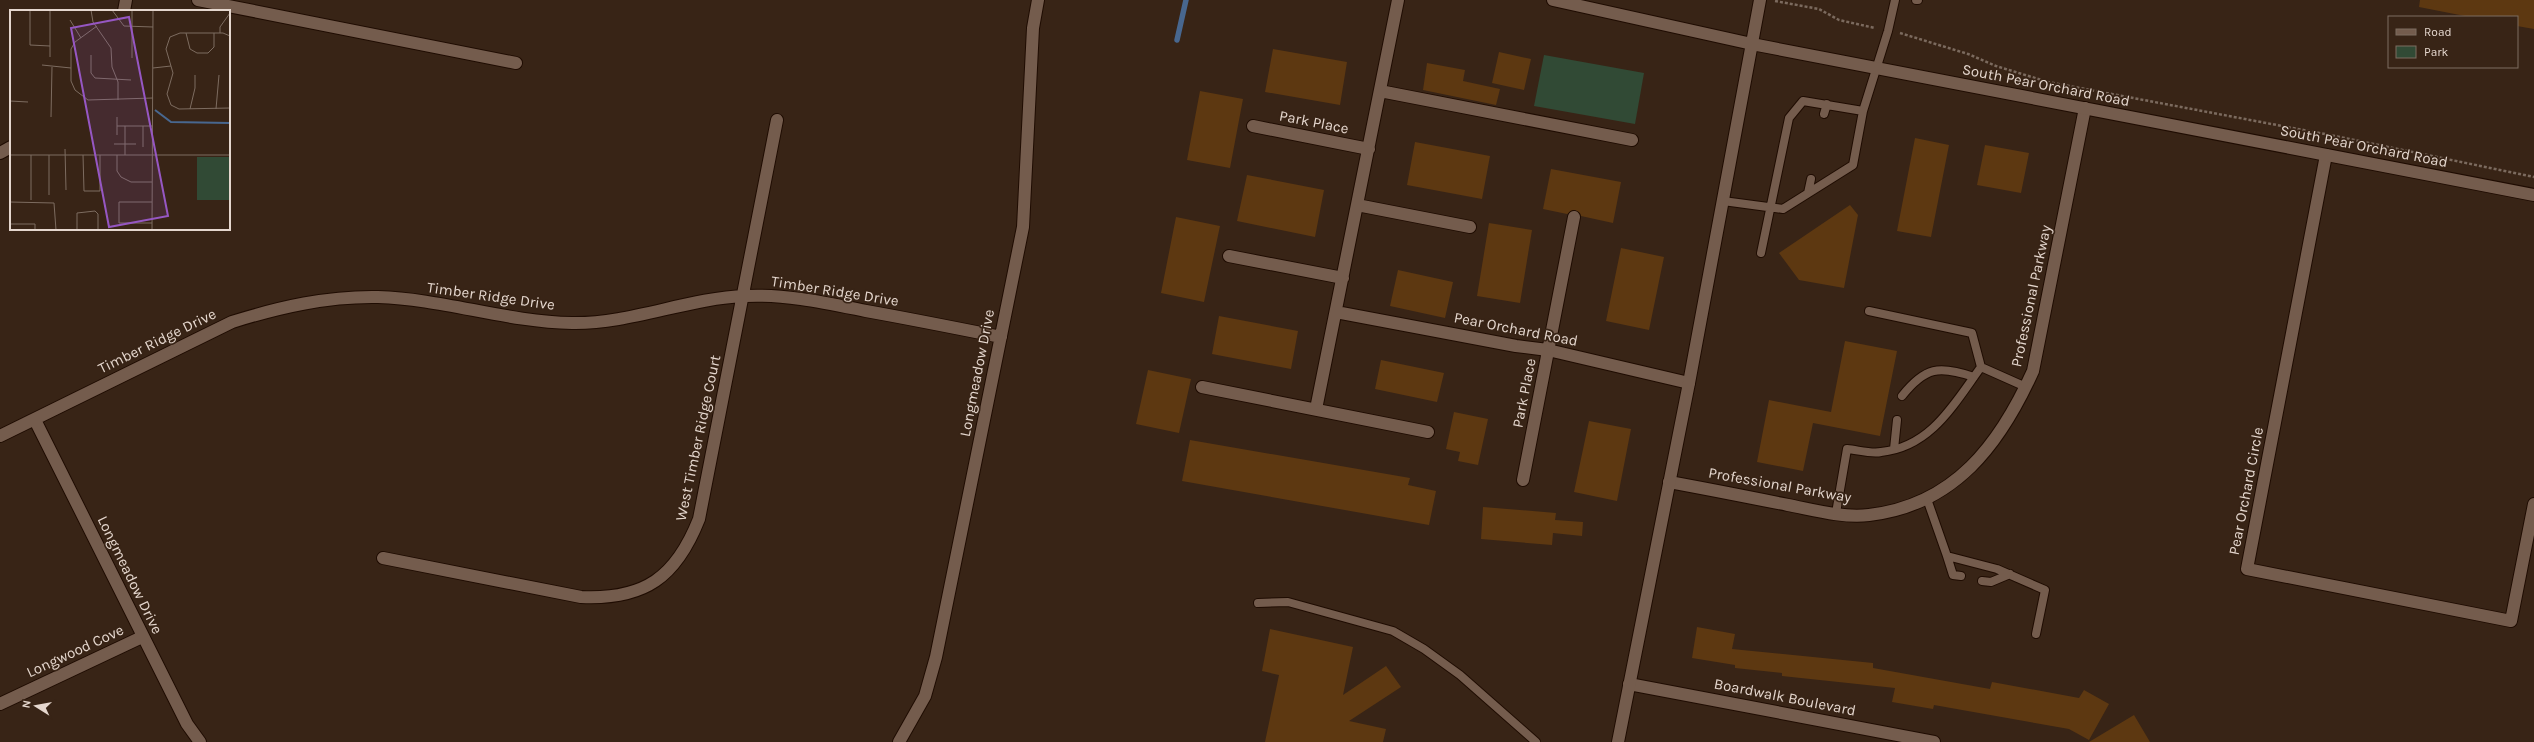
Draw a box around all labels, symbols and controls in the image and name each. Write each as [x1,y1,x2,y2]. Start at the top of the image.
inset map [10,10,230,230]
legend [2388,16,2518,68]
text: Road [2424,25,2452,39]
text: Park [2424,45,2449,59]
street label: South Pear Orchard Road [1961,60,2131,110]
street label: Park Place [1278,106,1350,138]
street label: South Pear Orchard Road [2279,121,2449,171]
street label: Professional Parkway [2007,223,2055,369]
street label: Timber Ridge Drive [770,272,900,310]
street label: Timber Ridge Drive [426,278,556,314]
street label: Timber Ridge Drive [95,305,219,377]
street label: Longmeadow Drive [956,308,998,438]
street label: Pear Orchard Road [1453,308,1579,350]
street label: West Timber Ridge Court [672,353,724,523]
street label: Park Place [1508,357,1540,429]
street label: Pear Orchard Circle [2225,425,2267,557]
street label: Professional Parkway [1707,464,1853,506]
street label: Longmeadow Drive [94,513,166,637]
street label: Longwood Cove [24,621,126,681]
street label: Boardwalk Boulevard [1713,674,1857,720]
north arrow [16,686,56,726]
text: N [20,699,34,709]

